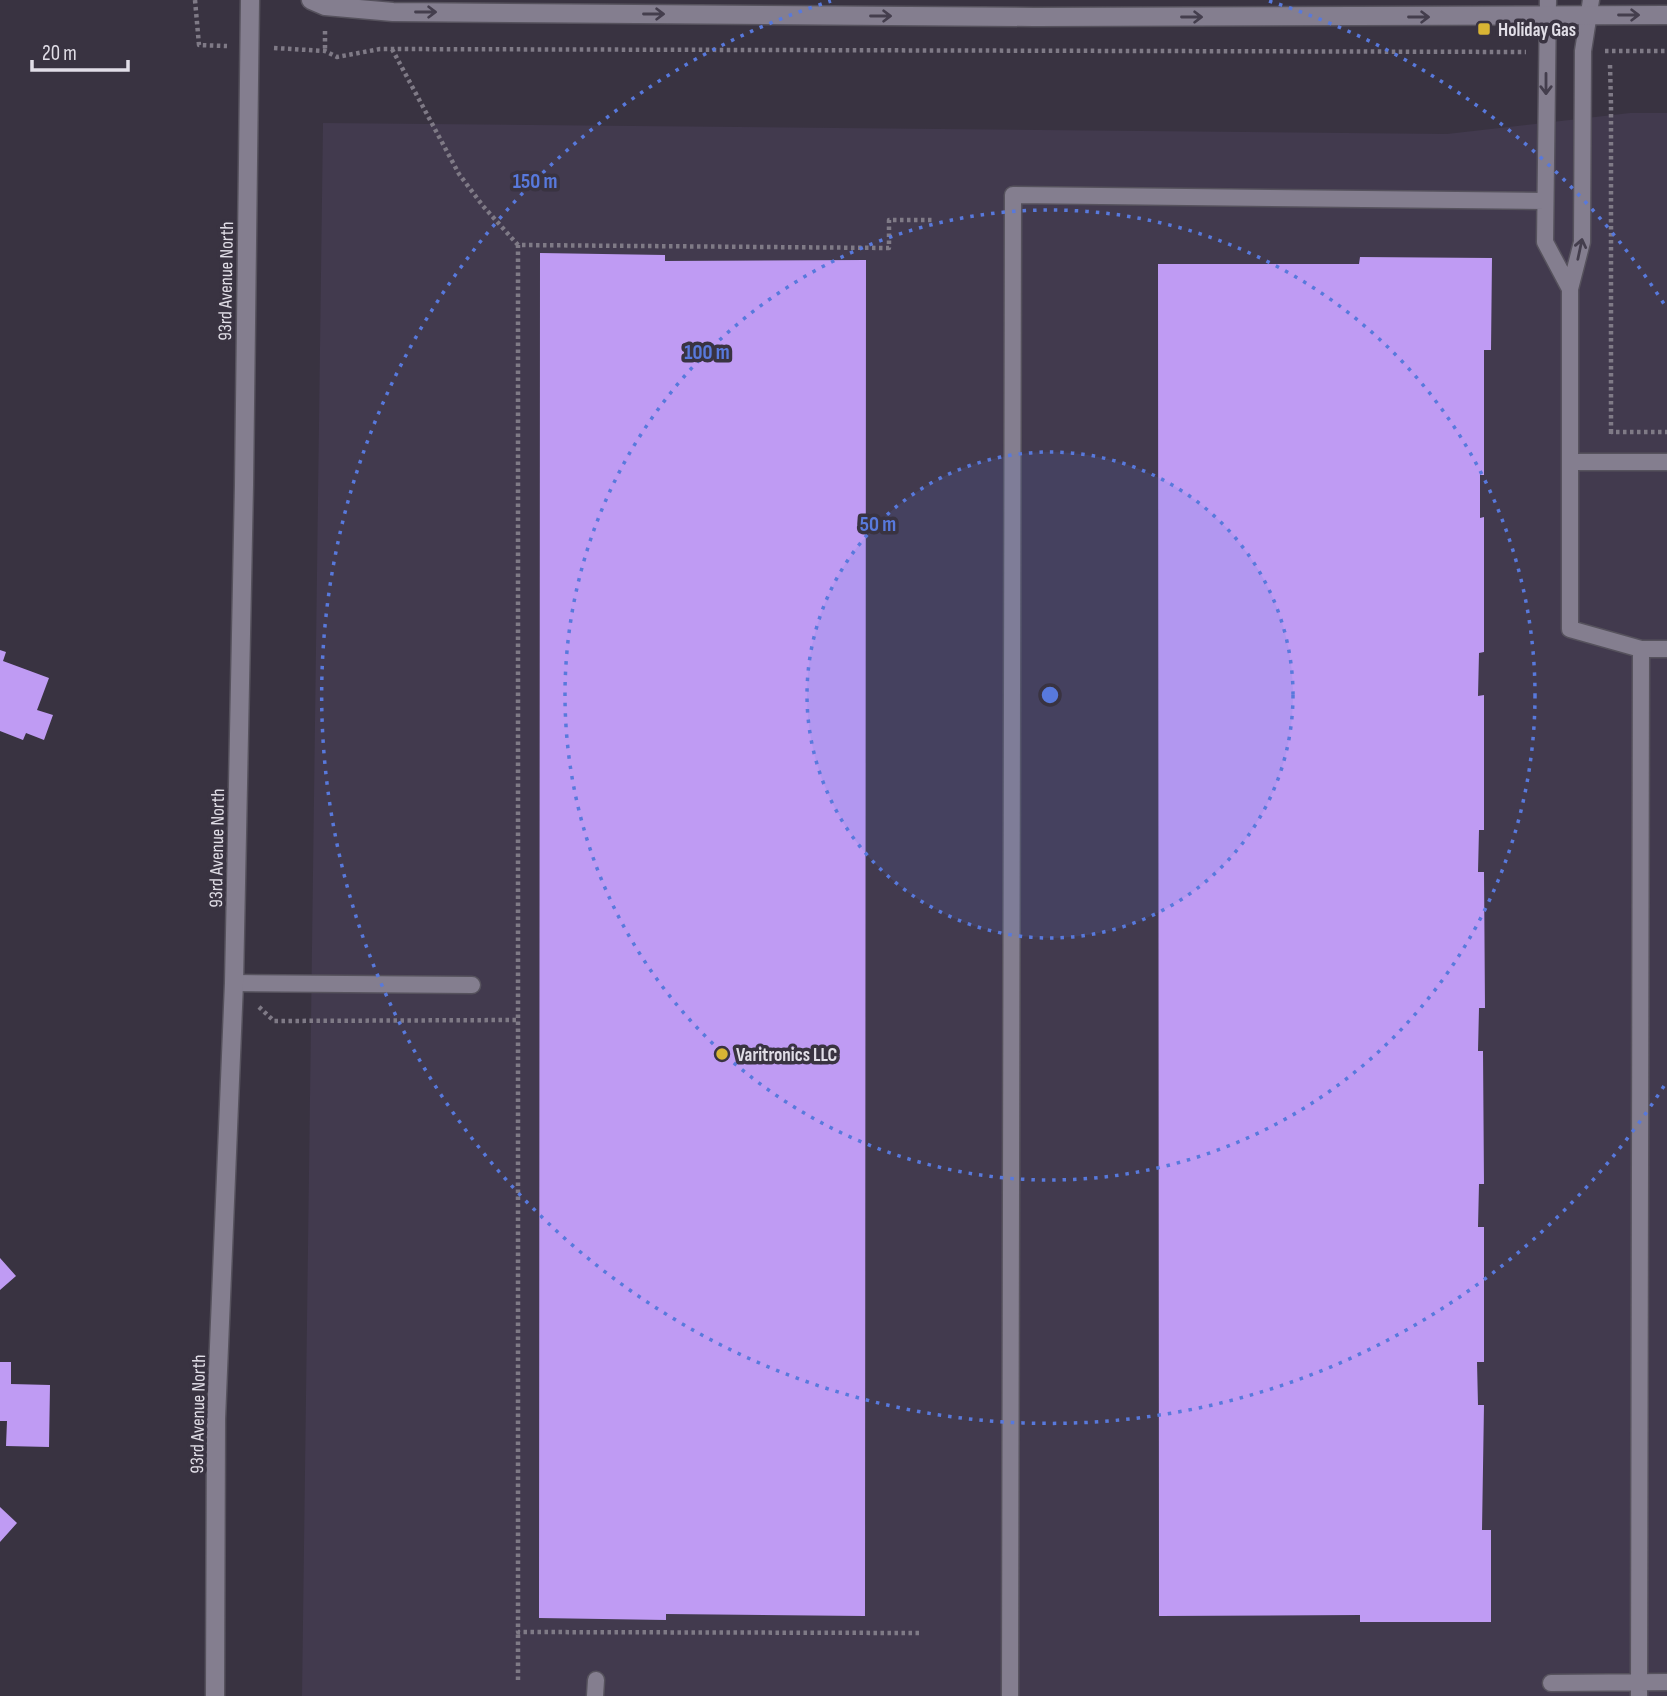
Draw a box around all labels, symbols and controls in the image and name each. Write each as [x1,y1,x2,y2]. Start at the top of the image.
one-way arrow [415,5,438,19]
one-way arrow [642,7,665,21]
one-way arrow [1617,8,1640,22]
one-way arrow [870,9,893,23]
one-way arrow [1180,10,1203,24]
one-way arrow [1408,10,1431,24]
place label: Holiday Gas [1498,19,1576,42]
marker: Holiday Gas [1476,21,1492,37]
scale bar [32,28,128,72]
text: 20 m [42,41,77,66]
one-way arrow [1539,72,1553,95]
text: 150 m [513,169,557,194]
street label: 93rd Avenue North [214,221,239,341]
one-way arrow [1573,238,1587,261]
text: 100 m [684,340,730,365]
text: 50 m [860,512,896,537]
centre of rings [1038,683,1062,707]
street label: 93rd Avenue North [205,788,230,908]
place label: Varitronics LLC [736,1044,838,1067]
marker: Varitronics LLC [714,1046,730,1062]
street label: 93rd Avenue North [186,1354,211,1474]

